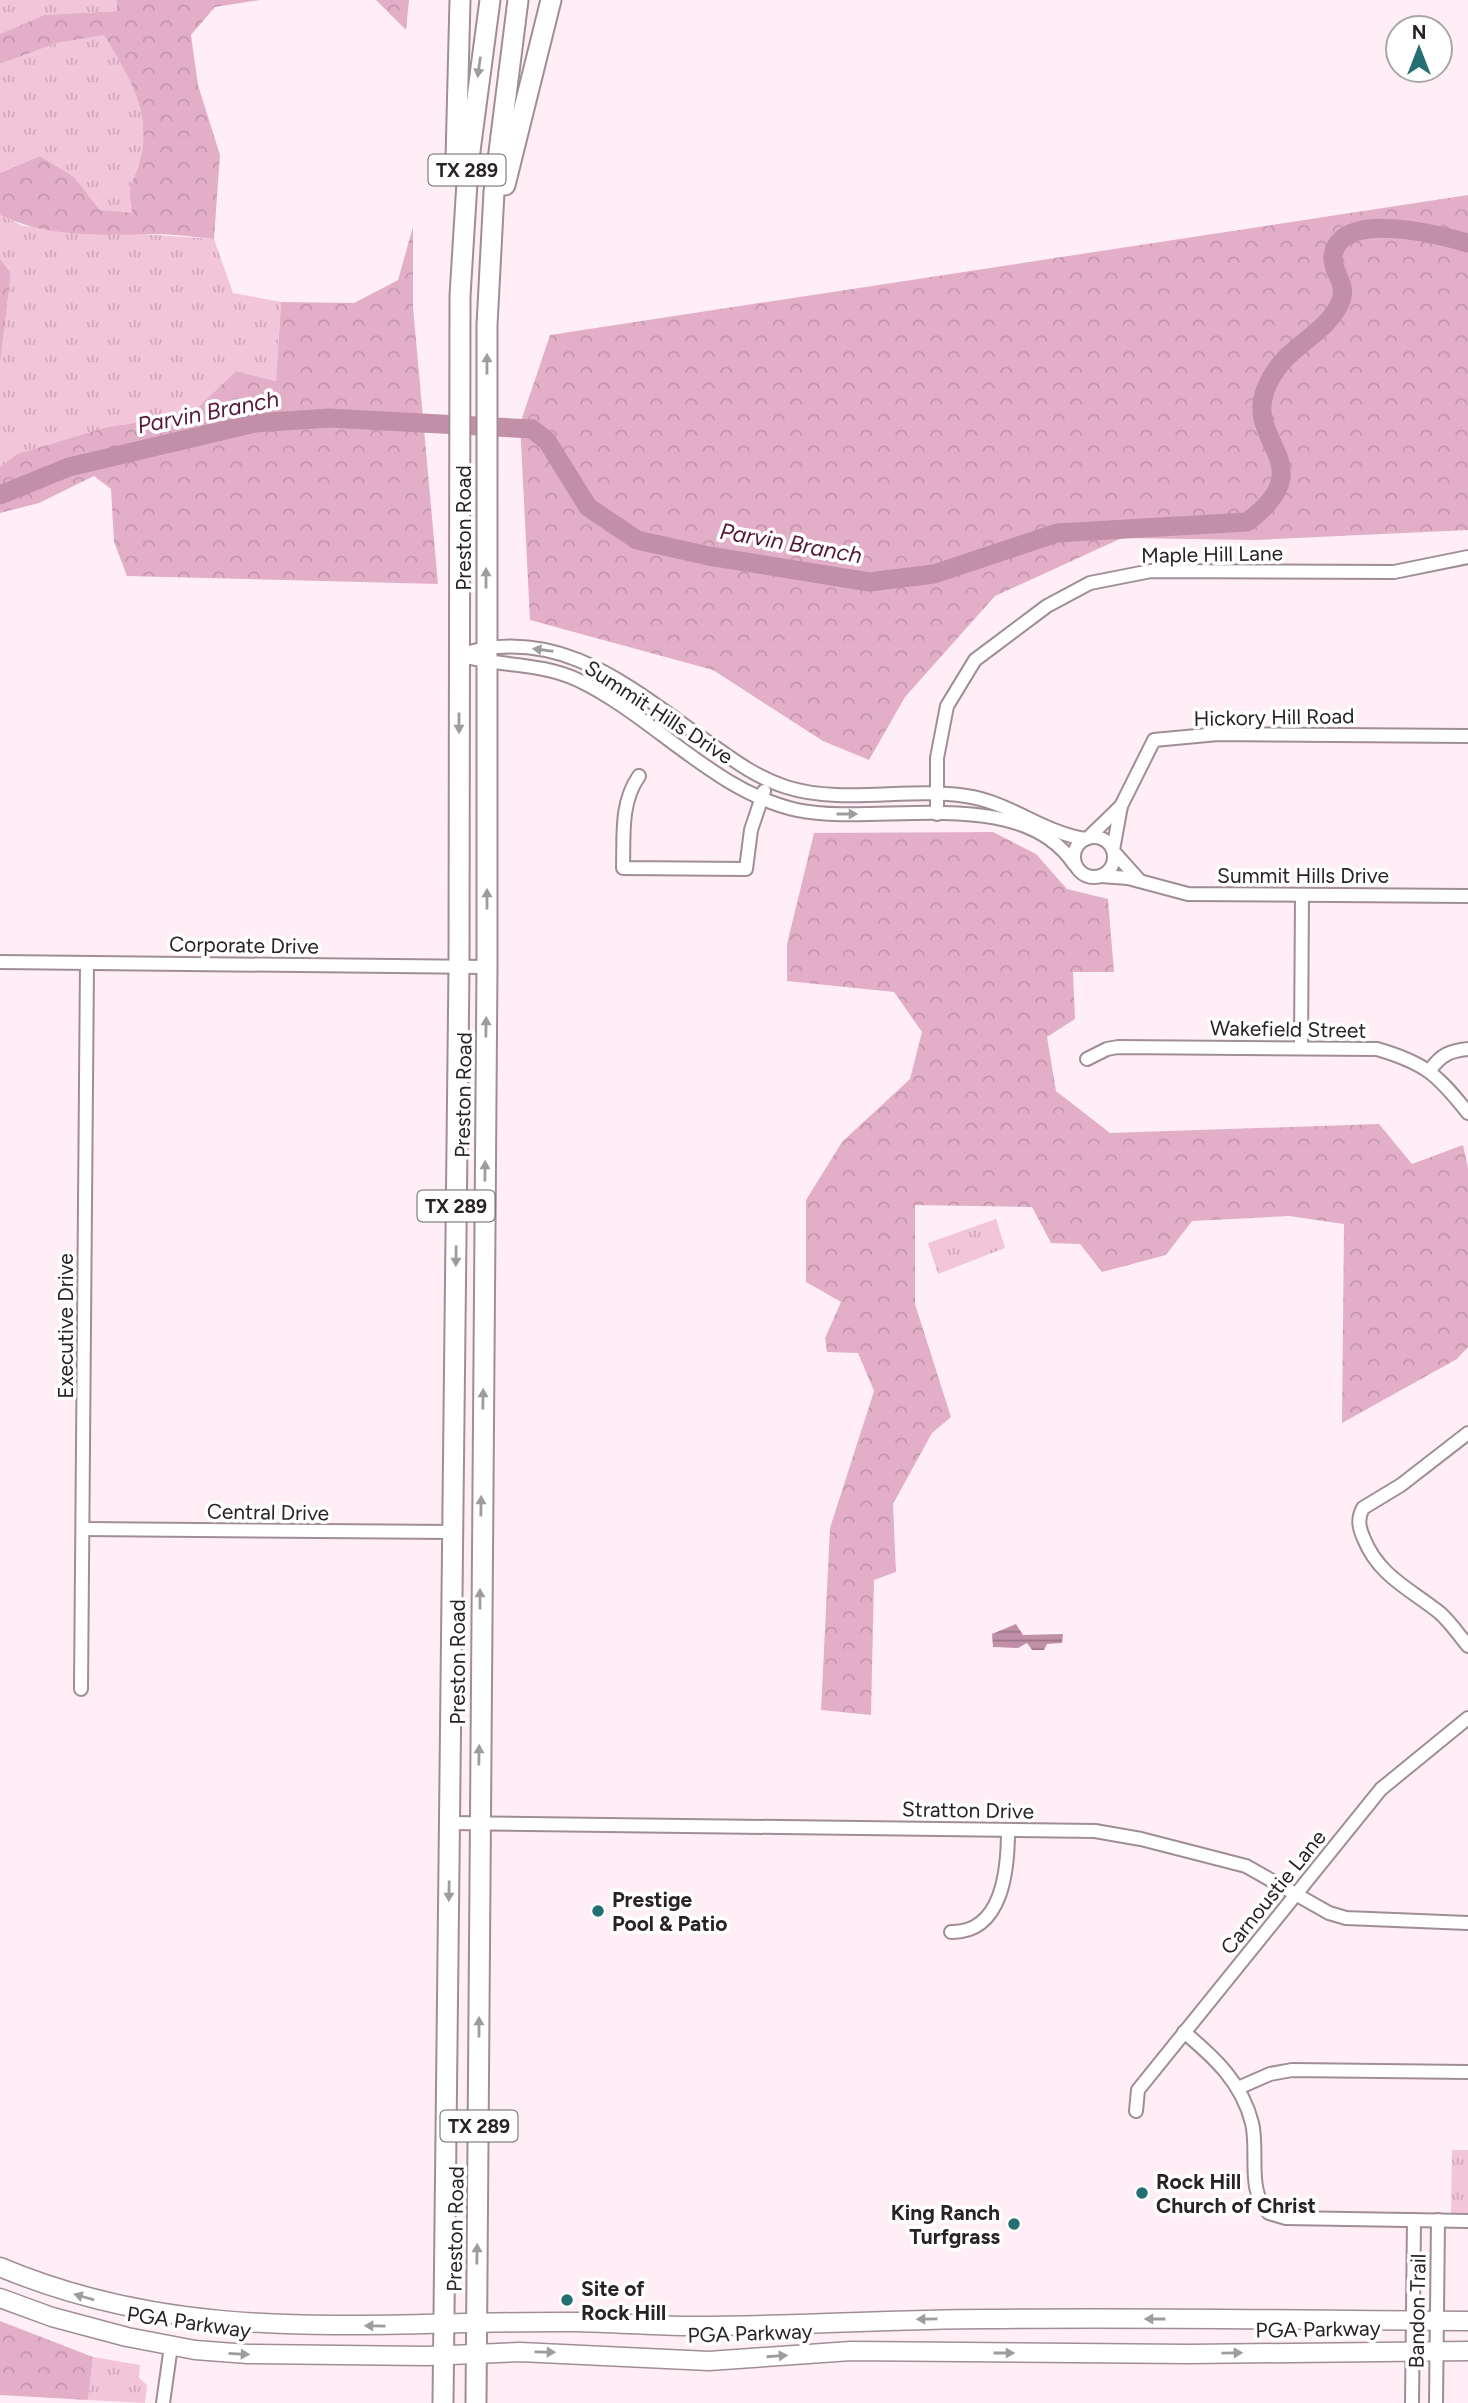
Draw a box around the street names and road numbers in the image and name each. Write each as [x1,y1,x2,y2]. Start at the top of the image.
road number: TX 289 [428,154,505,186]
street label: Preston Road [451,465,476,591]
street label: Maple Hill Lane [1141,540,1283,568]
street label: Summit Hills Drive [580,655,738,769]
street label: Hickory Hill Road [1193,703,1355,731]
street label: Summit Hills Drive [1217,863,1389,888]
street label: Corporate Drive [169,931,319,959]
street label: Wakefield Street [1210,1015,1366,1043]
street label: Preston Road [449,1032,477,1158]
road number: TX 289 [418,1190,494,1222]
street label: Executive Drive [53,1253,78,1399]
street label: Central Drive [207,1498,329,1526]
street label: Preston Road [445,1599,470,1725]
street label: Stratton Drive [902,1796,1034,1824]
street label: Carnoustie Lane [1215,1825,1331,1959]
road number: TX 289 [440,2110,518,2142]
street label: Preston Road [441,2166,469,2292]
street label: Bandon Trail [1404,2254,1430,2368]
street label: PGA Parkway [125,2301,253,2343]
street label: PGA Parkway [1255,2315,1381,2343]
street label: PGA Parkway [687,2318,813,2348]

